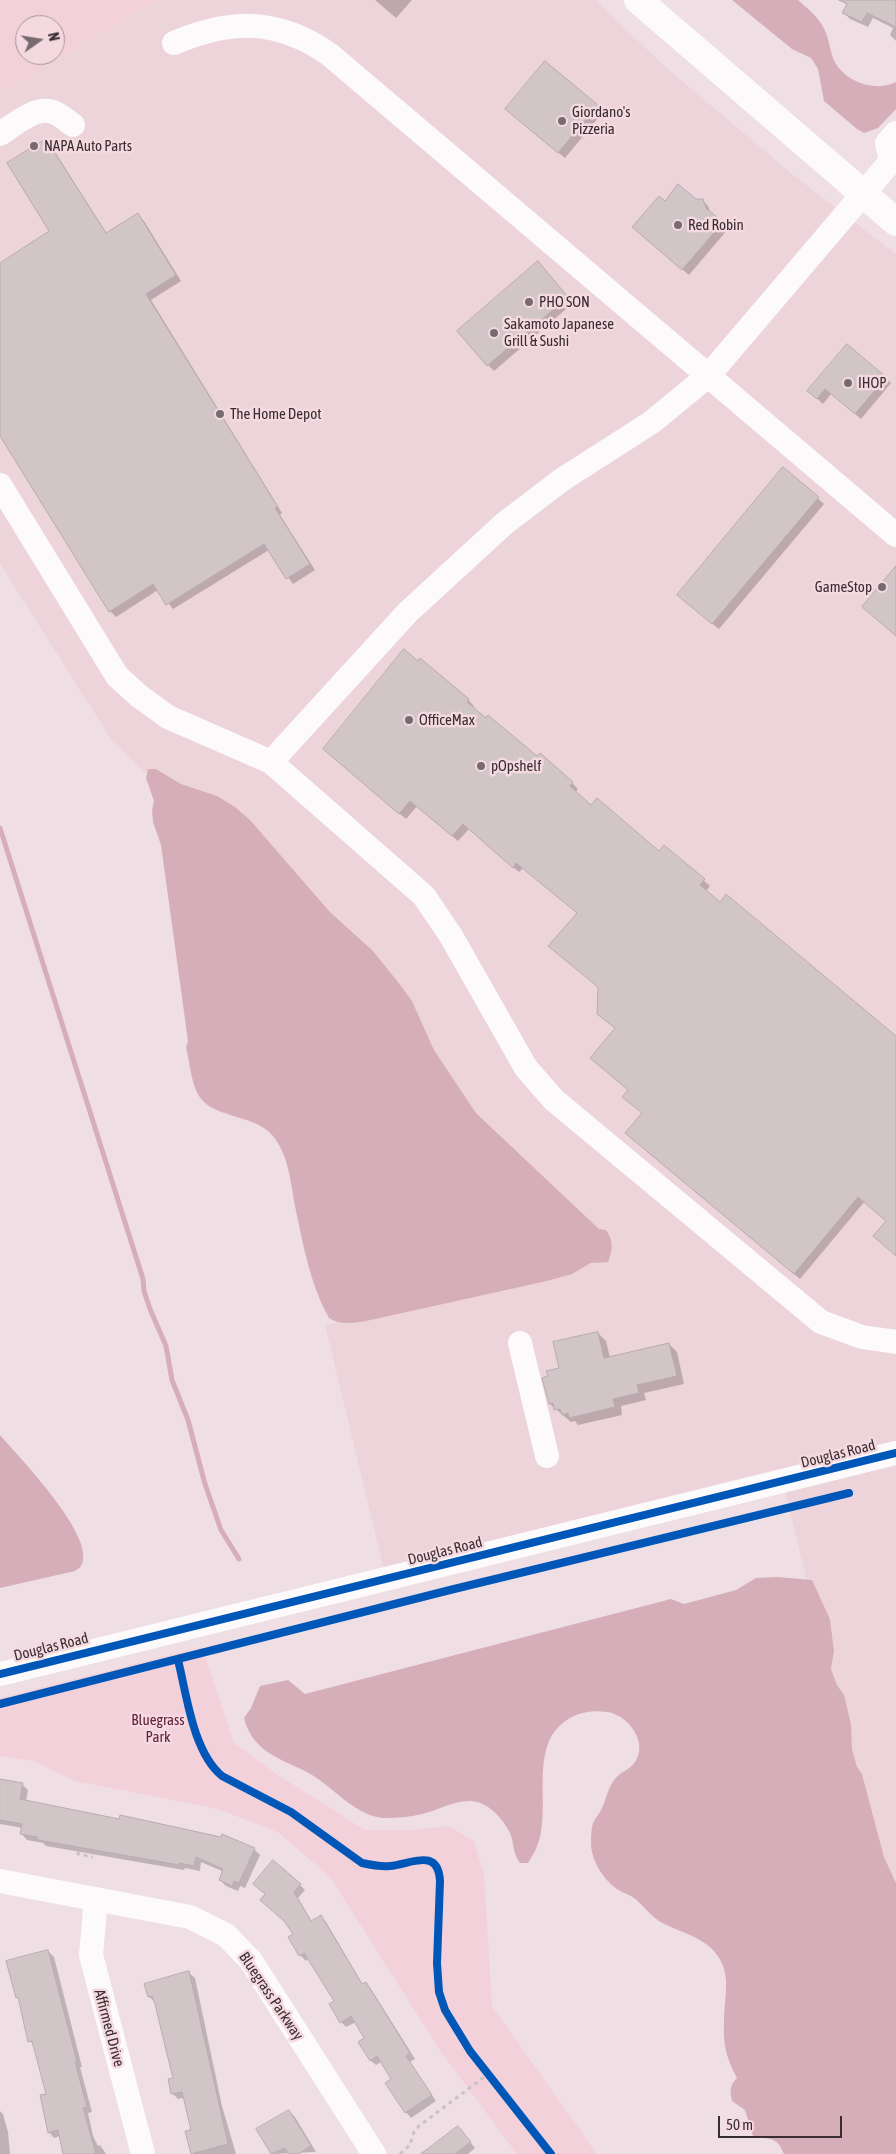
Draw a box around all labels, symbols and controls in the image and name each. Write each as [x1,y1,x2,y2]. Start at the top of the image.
north arrow [15,15,65,65]
text: N [45,31,62,43]
place label: Giordano's Pizzeria [572,103,630,138]
marker: Giordano's Pizzeria [556,115,568,127]
place label: NAPA Auto Parts [44,137,132,155]
marker: NAPA Auto Parts [28,140,40,152]
place label: Red Robin [688,216,744,234]
marker: Red Robin [672,219,684,231]
place label: PHO SON [539,293,590,311]
marker: PHO SON [523,296,535,308]
place label: Sakamoto Japanese Grill & Sushi [504,315,614,350]
marker: Sakamoto Japanese Grill & Sushi [488,327,500,339]
place label: IHOP [858,374,887,392]
marker: IHOP [842,377,854,389]
place label: The Home Depot [230,405,322,423]
marker: The Home Depot [214,408,226,420]
place label: GameStop [815,578,872,596]
marker: GameStop [876,581,888,593]
place label: OfficeMax [419,711,475,729]
marker: OfficeMax [403,714,415,726]
place label: pOpshelf [491,757,541,775]
marker: pOpshelf [475,760,487,772]
street label: Douglas Road [799,1436,877,1472]
street label: Douglas Road [406,1533,484,1569]
street label: Douglas Road [12,1629,90,1665]
park label: Bluegrass Park [131,1711,185,1746]
street label: Bluegrass Parkway [235,1949,307,2043]
street label: Affirmed Drive [90,1987,128,2069]
scale bar [721,2106,845,2138]
text: 50 m [726,2116,753,2133]

